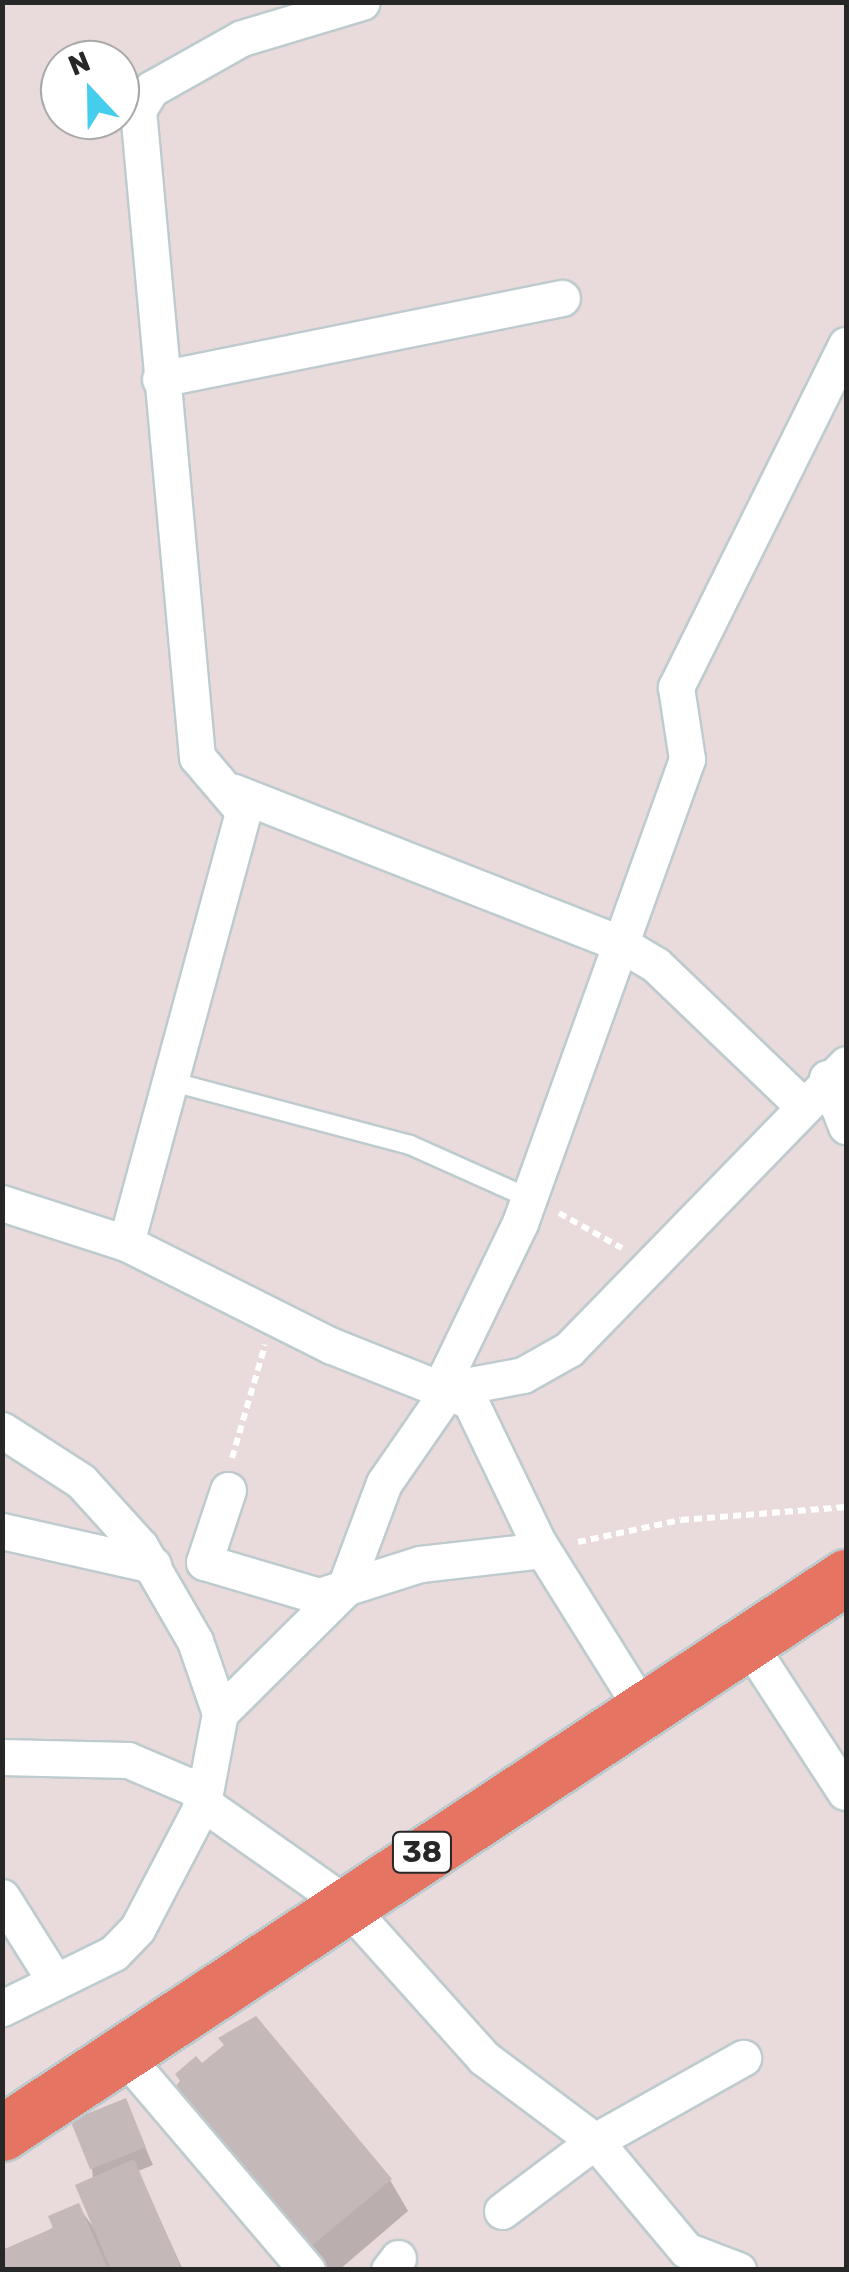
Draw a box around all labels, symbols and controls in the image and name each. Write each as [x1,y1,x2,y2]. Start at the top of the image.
north arrow [40,40,140,140]
text: N [64,45,95,83]
road number: 38 [390,1827,454,1877]

